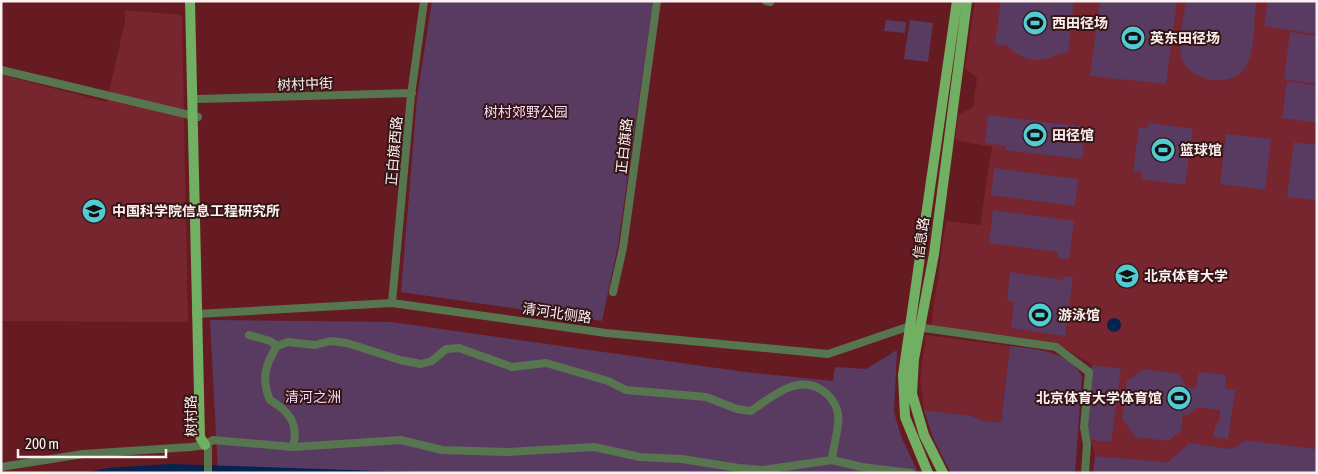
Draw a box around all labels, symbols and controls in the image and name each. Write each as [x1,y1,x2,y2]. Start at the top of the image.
sports icon: 西田径场 [1022,10,1048,36]
place label: 西田径场 [1052,15,1108,31]
sports icon: 英东田径场 [1120,25,1146,51]
place label: 英东田径场 [1150,30,1220,46]
street label: 树村中街 [277,75,333,93]
park label: 树村郊野公园 [484,104,568,120]
street label: 正白旗西路 [383,115,405,187]
street label: 正白旗路 [613,117,635,175]
sports icon: 田径馆 [1022,122,1048,148]
place label: 田径馆 [1052,127,1094,143]
sports icon: 篮球馆 [1150,137,1176,163]
place label: 篮球馆 [1180,142,1222,158]
school or university icon: 中国科学院信息工程研究所 [81,198,107,224]
place label: 中国科学院信息工程研究所 [112,203,280,219]
street label: 信息路 [910,216,932,260]
school or university icon: 北京体育大学 [1114,263,1140,289]
place label: 北京体育大学 [1144,268,1228,284]
street label: 清河北侧路 [521,300,593,326]
sports icon: 游泳馆 [1027,302,1053,328]
place label: 游泳馆 [1058,307,1100,323]
sports icon: 北京体育大学体育馆 [1166,385,1192,411]
park label: 清河之洲 [285,389,341,405]
place label: 北京体育大学体育馆 [1036,390,1162,406]
street label: 树村路 [183,395,199,437]
scale bar [18,426,165,458]
text: 200 m [25,435,59,452]

